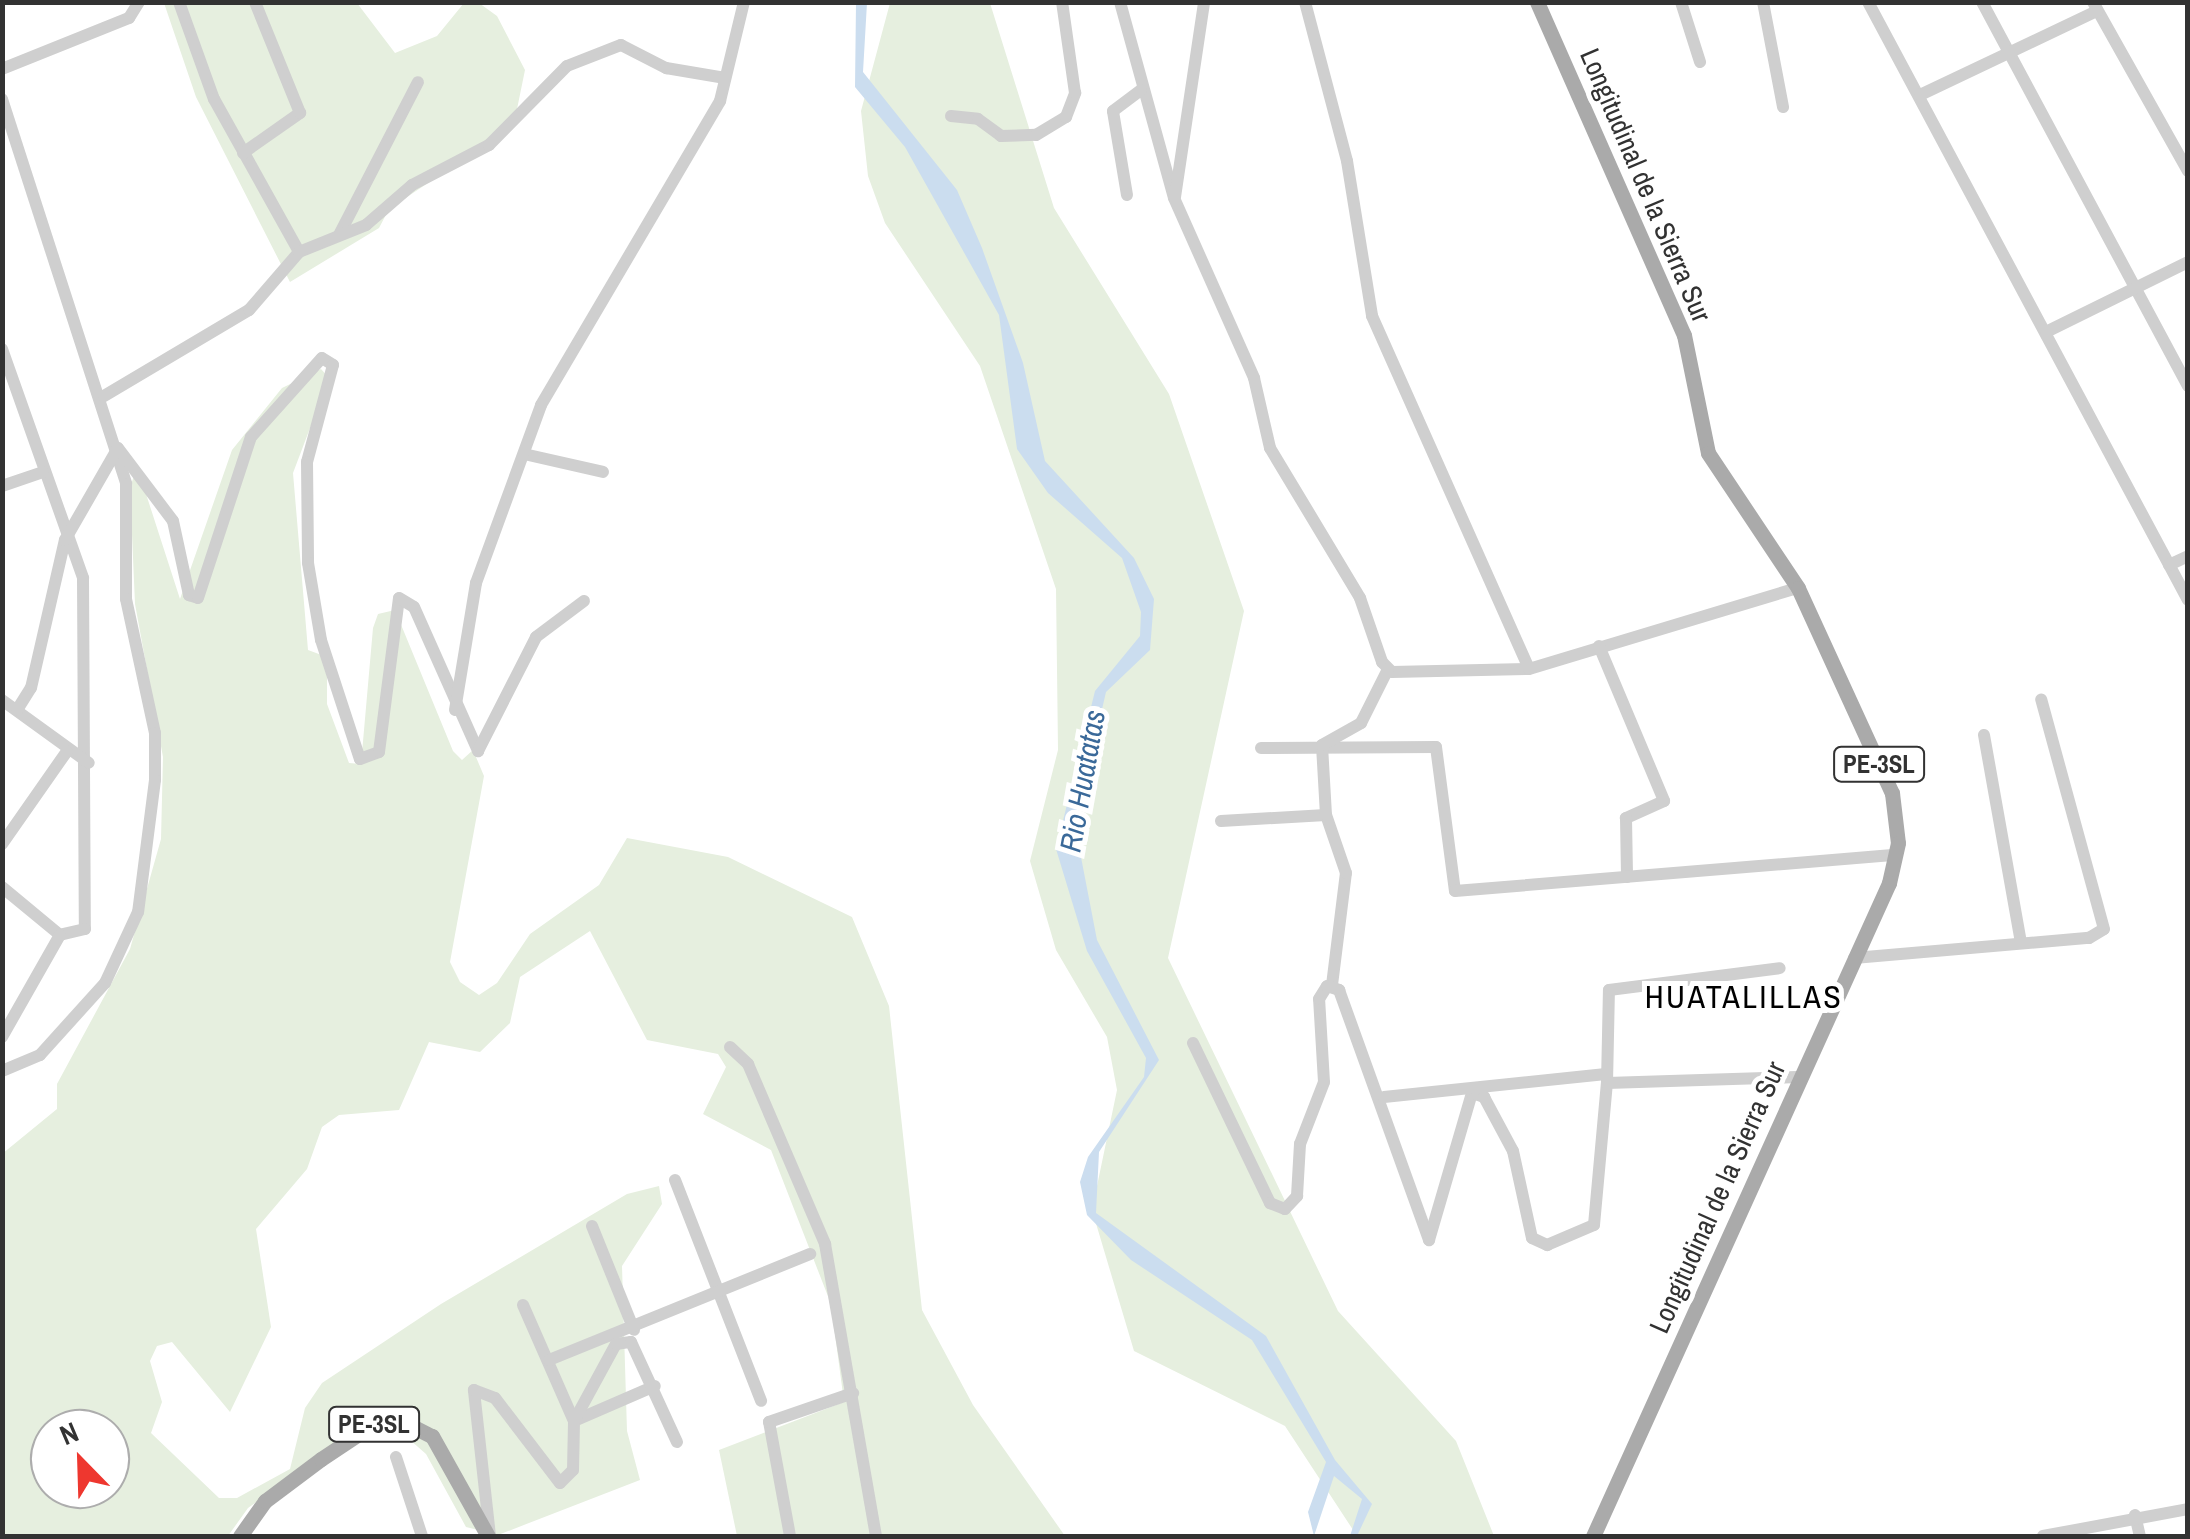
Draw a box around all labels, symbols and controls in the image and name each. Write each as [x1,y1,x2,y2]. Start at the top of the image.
street label: Longitudinal de la Sierra Sur [1573,43,1719,327]
water label: Rio Huatatas [1052,707,1112,855]
road number: PE-3SL [1832,744,1926,784]
district label: HUATALILLAS [1645,978,1843,1016]
street label: Longitudinal de la Sierra Sur [1642,1056,1792,1338]
road number: PE-3SL [326,1404,422,1444]
north arrow [30,1409,130,1509]
text: N [54,1413,84,1454]

